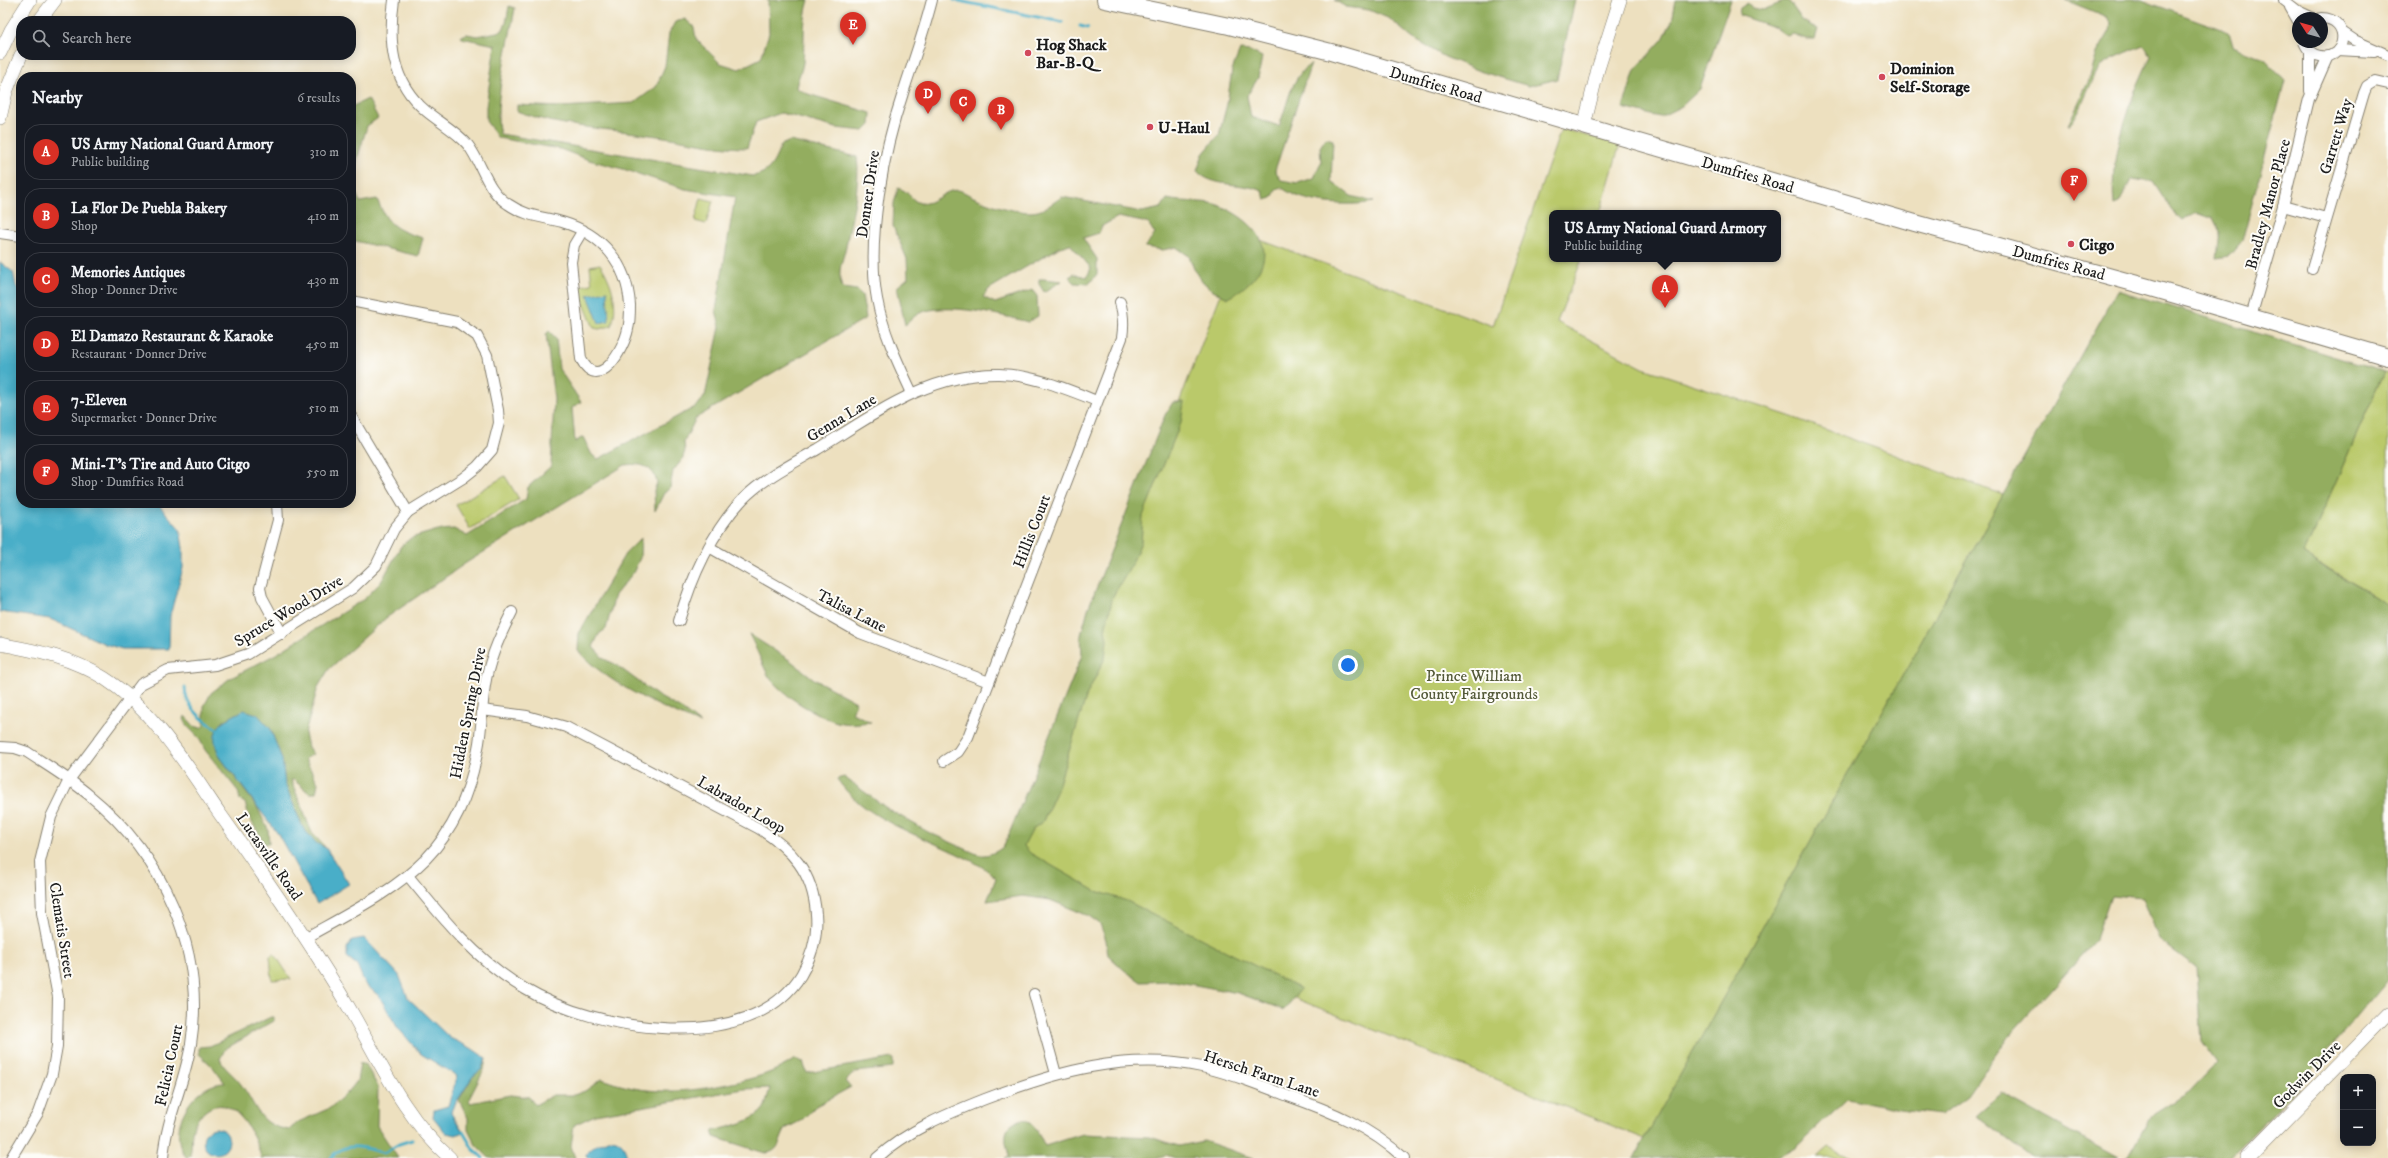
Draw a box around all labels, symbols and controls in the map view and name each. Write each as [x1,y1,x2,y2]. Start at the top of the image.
pin: E [840,12,866,45]
north arrow [2292,12,2328,48]
search box [16,16,356,60]
icon: search [30,27,52,49]
text: Search here [62,29,131,48]
place label: Hog Shack Bar-B-Q [1036,35,1108,73]
marker: Hog Shack Bar-B-Q [1023,48,1033,58]
place label: Dominion Self-Storage [1890,59,1970,97]
street label: Dumfries Road [1387,62,1484,108]
marker: Dominion Self-Storage [1877,72,1887,82]
pin: D [915,81,941,114]
text: Nearby [32,87,82,109]
pin: C [950,89,976,122]
text: 6 results [297,90,340,106]
street label: Garrett Way [2315,96,2357,177]
pin: B [988,97,1014,130]
place label: U-Haul [1158,118,1211,138]
marker: U-Haul [1145,122,1155,132]
text: US Army National Guard Armory [71,135,273,154]
street label: Bradley Manor Place [2241,136,2295,272]
text: A [42,144,50,160]
text: 310 m [310,144,339,160]
street label: Donner Drive [852,149,884,239]
street label: Dumfries Road [1699,152,1796,198]
text: Public building [71,154,149,170]
pin: F [2061,168,2087,201]
text: La Flor De Puebla Bakery [71,199,227,218]
text: B [42,208,50,224]
text: 410 m [307,208,339,224]
popup [1549,210,1781,262]
text: Shop [71,218,97,234]
text: US Army National Guard Armory [1564,219,1766,238]
place label: Citgo [2079,235,2115,255]
text: Public building [1564,238,1642,254]
marker: Citgo [2066,239,2076,249]
street label: Dumfries Road [2010,241,2107,285]
text: Memories Antiques [71,263,185,282]
text: C [42,272,50,288]
text: 430 m [307,272,339,288]
pin: A [1652,275,1678,308]
text: Shop · Donner Drive [71,282,178,298]
text: El Damazo Restaurant & Karaoke [71,327,273,346]
text: D [41,336,51,352]
text: 450 m [306,336,339,352]
text: Restaurant · Donner Drive [71,346,207,362]
street label: Genna Lane [803,389,880,447]
text: 7-Eleven [71,391,127,410]
text: E [41,400,51,416]
text: 510 m [308,400,339,416]
text: Supermarket · Donner Drive [71,410,217,426]
text: Mini-T's Tire and Auto Citgo [71,455,250,474]
text: F [42,464,50,480]
text: 550 m [307,464,339,480]
text: Shop · Dumfries Road [71,474,184,490]
street label: Hillis Court [1009,492,1055,571]
street label: Spruce Wood Drive [230,570,347,651]
street label: Talisa Lane [813,585,890,637]
street label: Hidden Spring Drive [445,645,491,781]
your location [1338,655,1358,675]
park label: Prince William County Fairgrounds [1410,666,1538,704]
street label: Labrador Loop [694,772,789,838]
street label: Lucasville Road [232,809,307,904]
street label: Clematis Street [45,881,79,979]
street label: Felicia Court [151,1022,187,1108]
street label: Godwin Drive [2268,1036,2345,1113]
street label: Hersch Farm Lane [1201,1046,1322,1102]
map controls [2340,1074,2376,1146]
button: + [2340,1074,2376,1110]
button: − [2340,1110,2376,1146]

